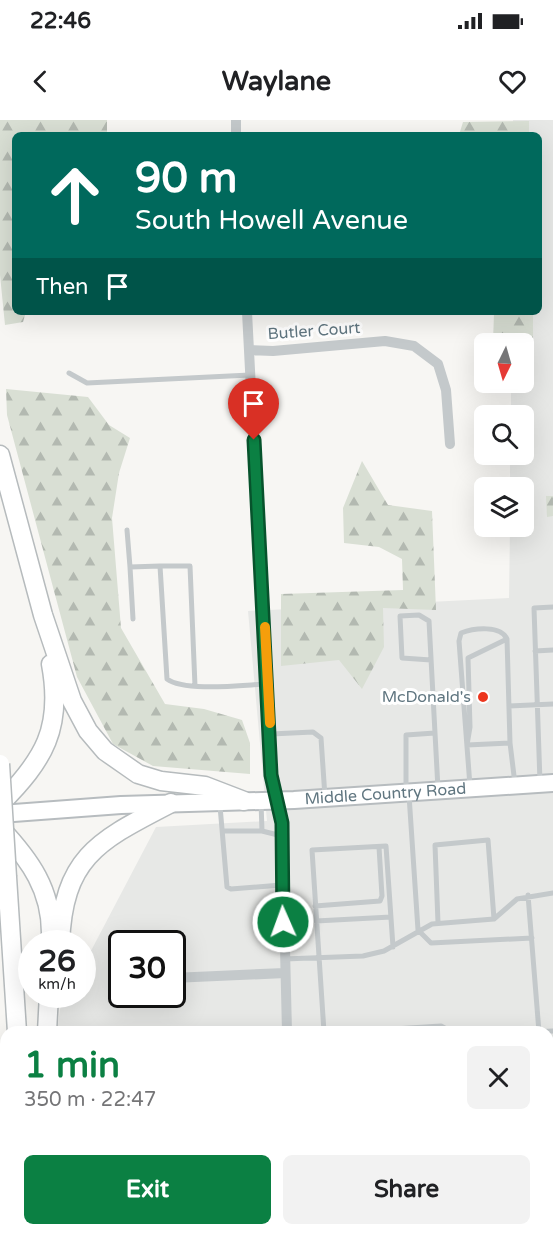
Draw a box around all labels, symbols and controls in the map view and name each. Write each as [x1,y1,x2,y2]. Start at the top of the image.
text: 22:46 [30,8,91,34]
icon: back [24,65,57,98]
text: Waylane [222,65,331,98]
icon: heart [496,65,529,98]
text: 90 m [135,153,237,204]
icon: ahead [36,156,114,234]
text: South Howell Avenue [135,204,408,237]
icon: arrive [101,270,134,303]
text: Then [36,274,89,300]
street label: Butler Court [267,318,361,344]
north arrow [474,333,534,393]
map controls [474,333,534,537]
pin [228,378,279,440]
icon: arrive [237,387,270,420]
button: search [474,405,534,465]
button: layers [474,477,534,537]
place label: McDonald's [382,687,471,707]
marker: McDonald's [476,690,490,704]
street label: Middle Country Road [304,779,467,809]
position arrow [251,890,315,954]
speed limit sign: 30 [108,930,186,1008]
text: 26 [38,943,76,980]
text: km/h [38,975,76,993]
text: 1 min [24,1044,120,1087]
button: close [467,1046,530,1109]
text: 350 m · 22:47 [24,1088,156,1112]
button: Exit [24,1155,271,1224]
button: Share [283,1155,530,1224]

